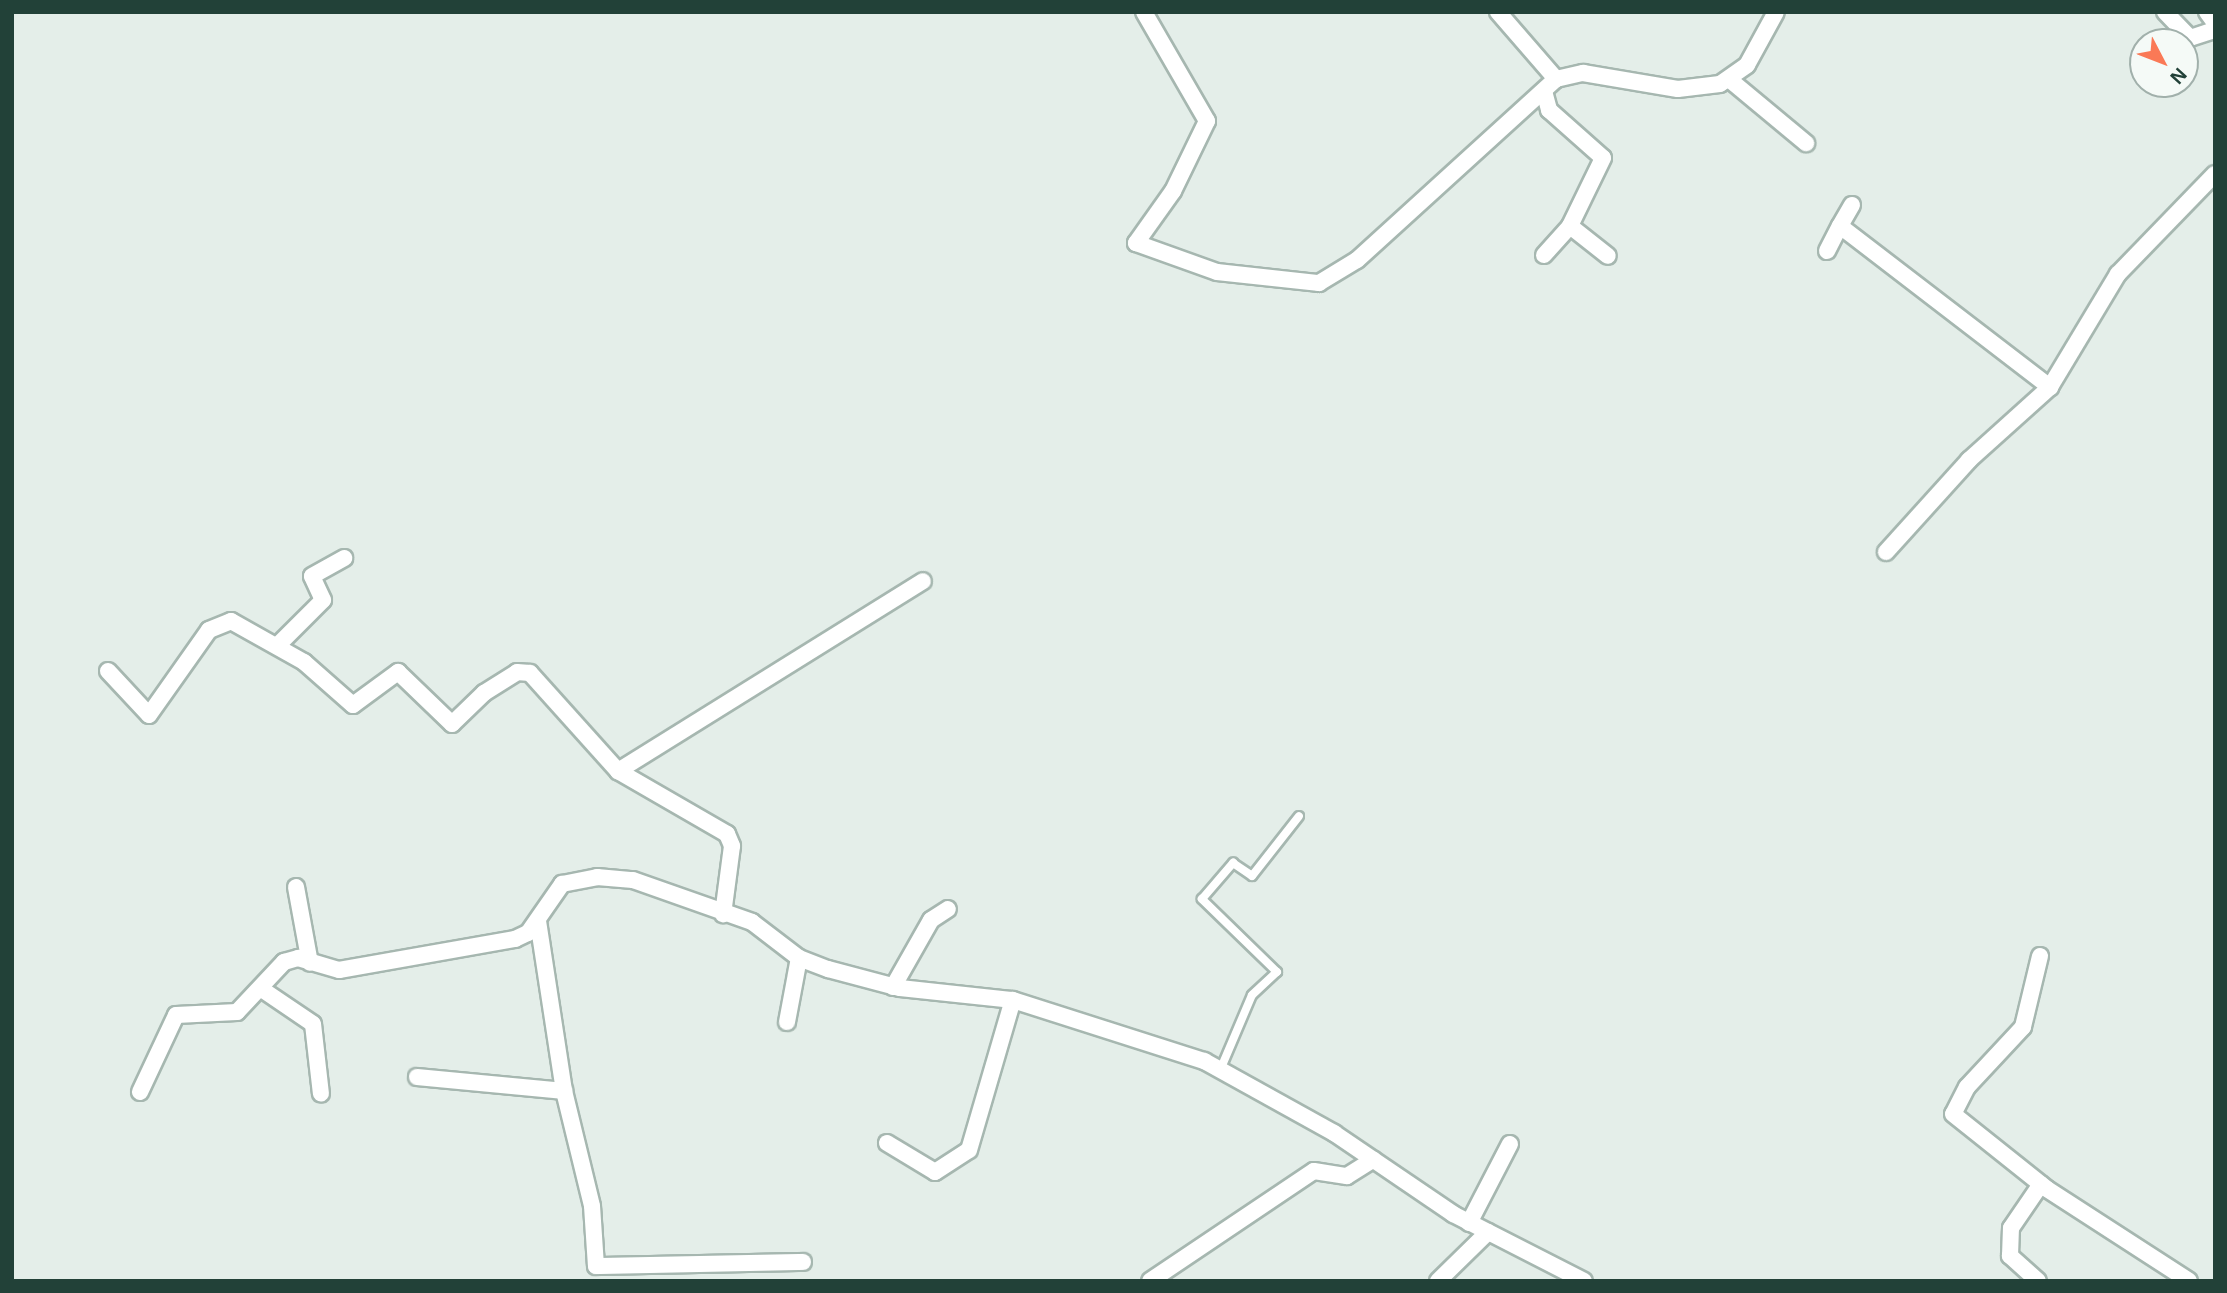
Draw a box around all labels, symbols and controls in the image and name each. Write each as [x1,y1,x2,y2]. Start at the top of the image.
north arrow [2129,28,2199,98]
text: N [2166,64,2191,88]

